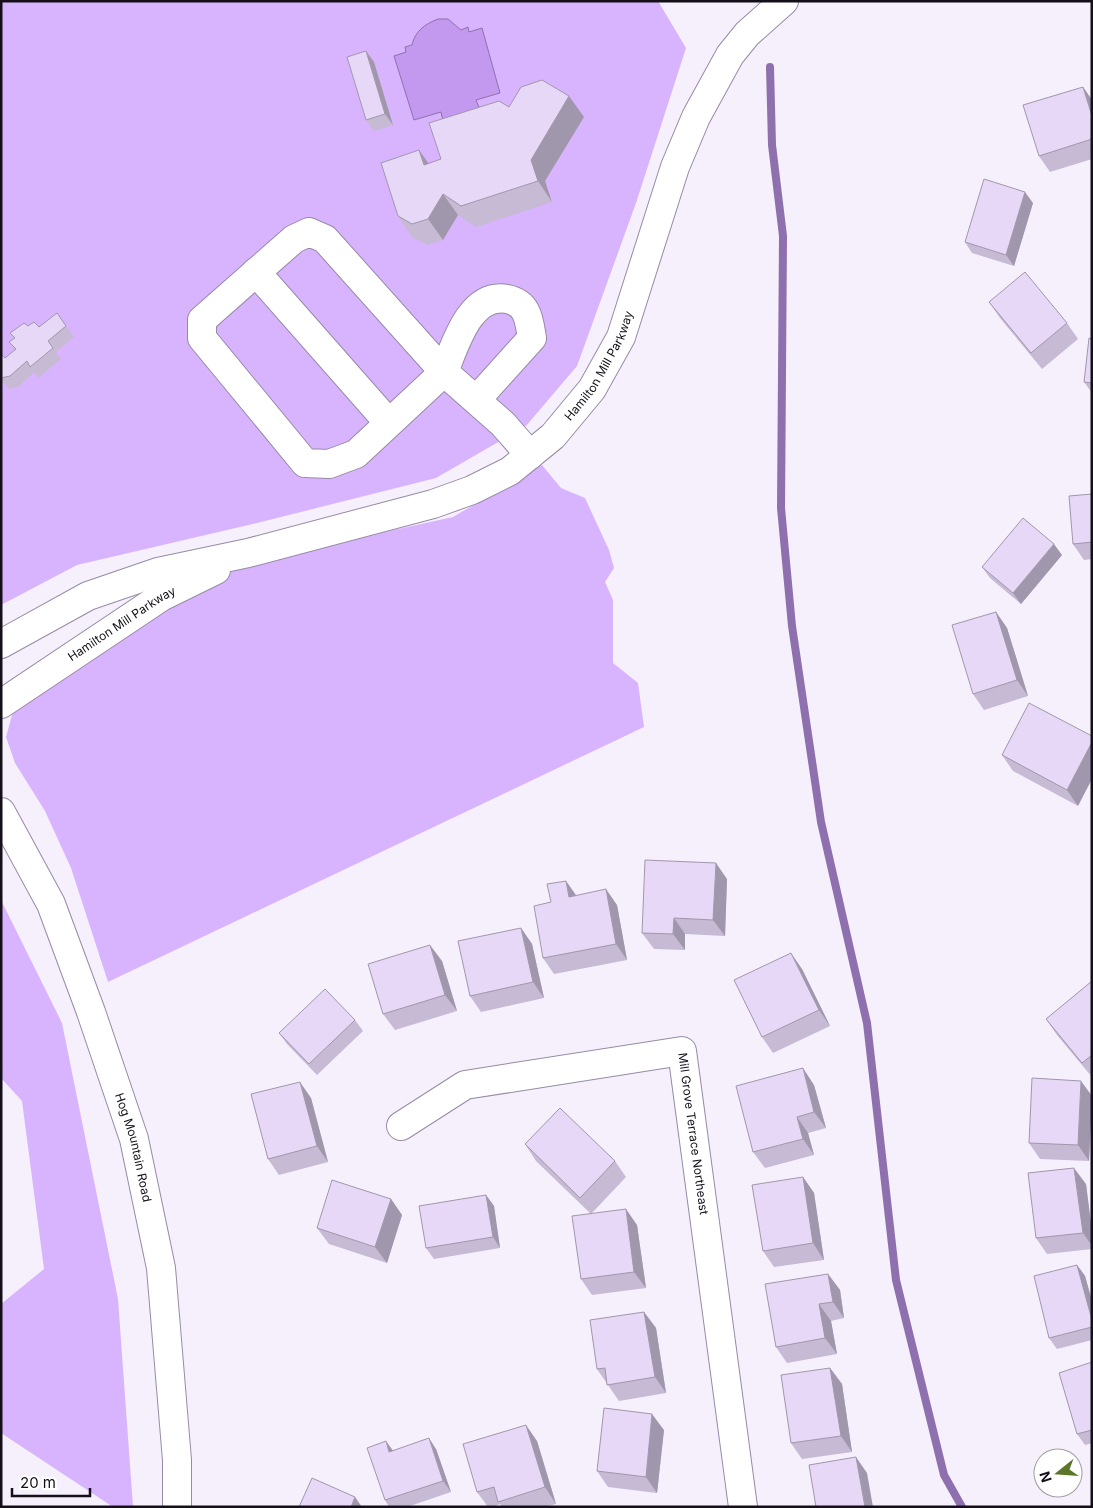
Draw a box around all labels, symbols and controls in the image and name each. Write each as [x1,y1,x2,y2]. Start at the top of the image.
street label: Hamilton Mill Parkway [561,309,636,423]
street label: Hamilton Mill Parkway [65,583,178,664]
street label: Mill Grove Terrace Northeast [675,1052,712,1216]
street label: Hog Mountain Road [112,1091,155,1203]
north arrow [1033,1448,1083,1498]
scale bar [12,1466,90,1498]
text: N [1035,1469,1055,1485]
text: 20 m [20,1473,56,1492]

